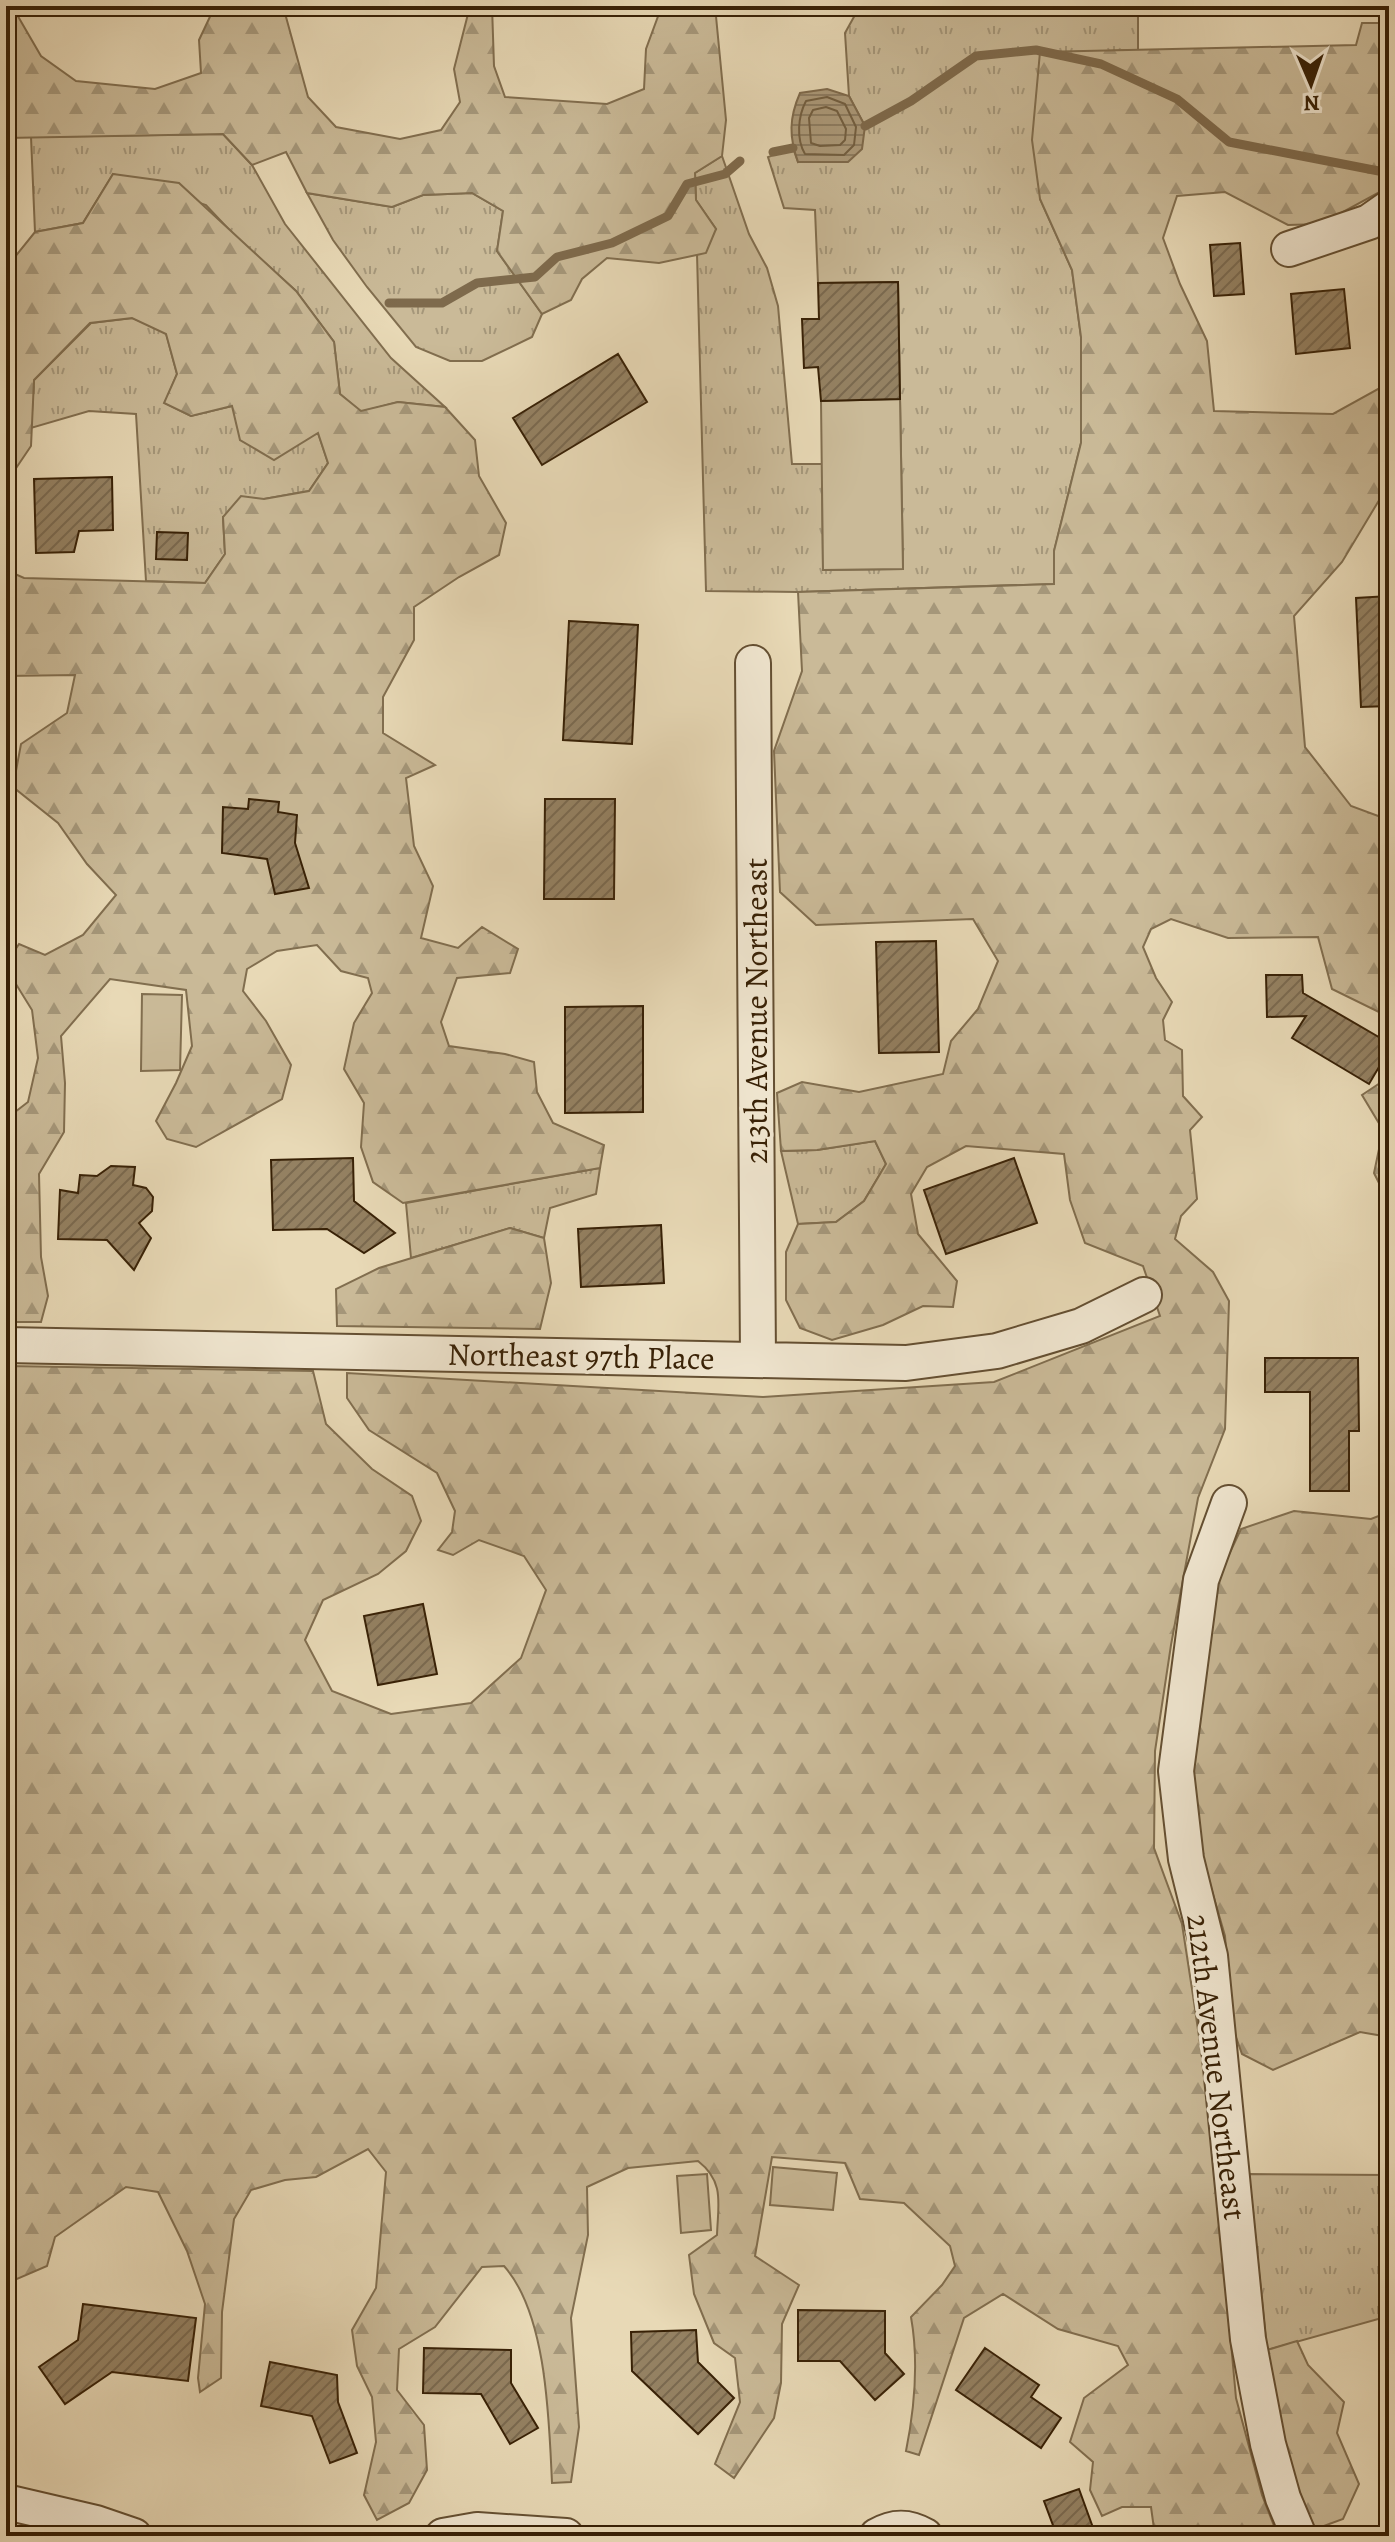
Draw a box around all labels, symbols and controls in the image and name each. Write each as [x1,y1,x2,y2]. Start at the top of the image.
north arrow [1271,44,1351,124]
text: N [1303,88,1320,118]
street label: 213th Avenue Northeast [734,858,778,1164]
street label: Northeast 97th Place [447,1332,715,1380]
street label: 212th Avenue Northeast [1176,1912,1258,2222]

